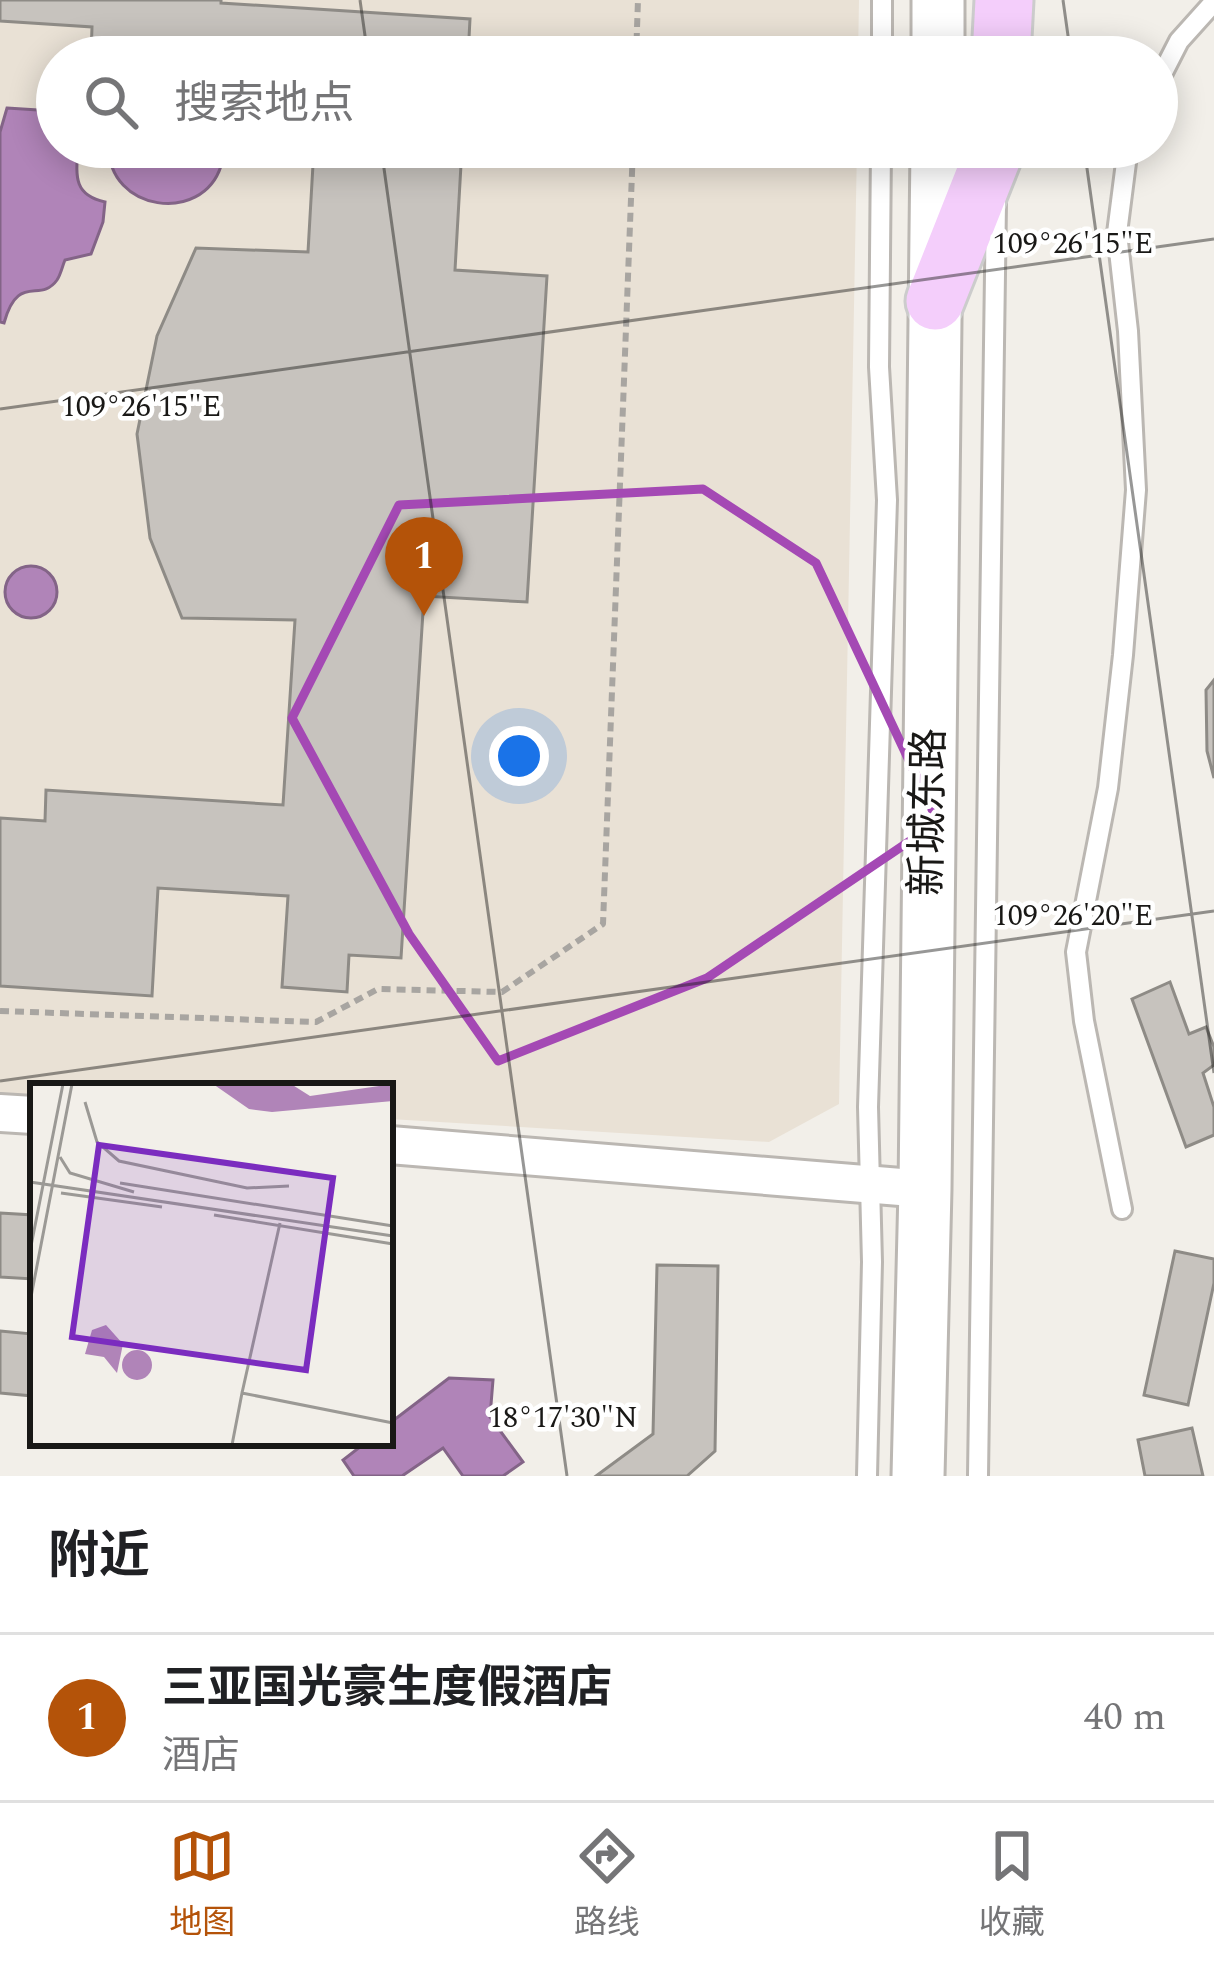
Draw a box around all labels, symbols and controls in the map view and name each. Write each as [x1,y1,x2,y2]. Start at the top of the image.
search box [36,36,1178,168]
icon: search [78,69,144,135]
text: 搜索地点 [174,70,354,139]
text: 109°26'15"E [993,221,1153,267]
text: 109°26'15"E [61,384,221,430]
pin: 1 [385,517,463,616]
your location [489,726,549,786]
street label: 新城东路 [896,727,962,897]
text: 109°26'20"E [993,893,1153,939]
inset map [30,1083,393,1446]
text: 18°17'30"N [488,1395,638,1441]
text: 附近 [48,1518,150,1596]
text: 三亚国光豪生度假酒店 [162,1654,612,1723]
text: 1 [76,1688,98,1747]
text: 40 m [1084,1688,1166,1747]
text: 酒店 [162,1727,240,1786]
tab: 地图 [169,1823,235,1948]
tab: 路线 [574,1823,640,1948]
tab: 收藏 [979,1823,1045,1948]

